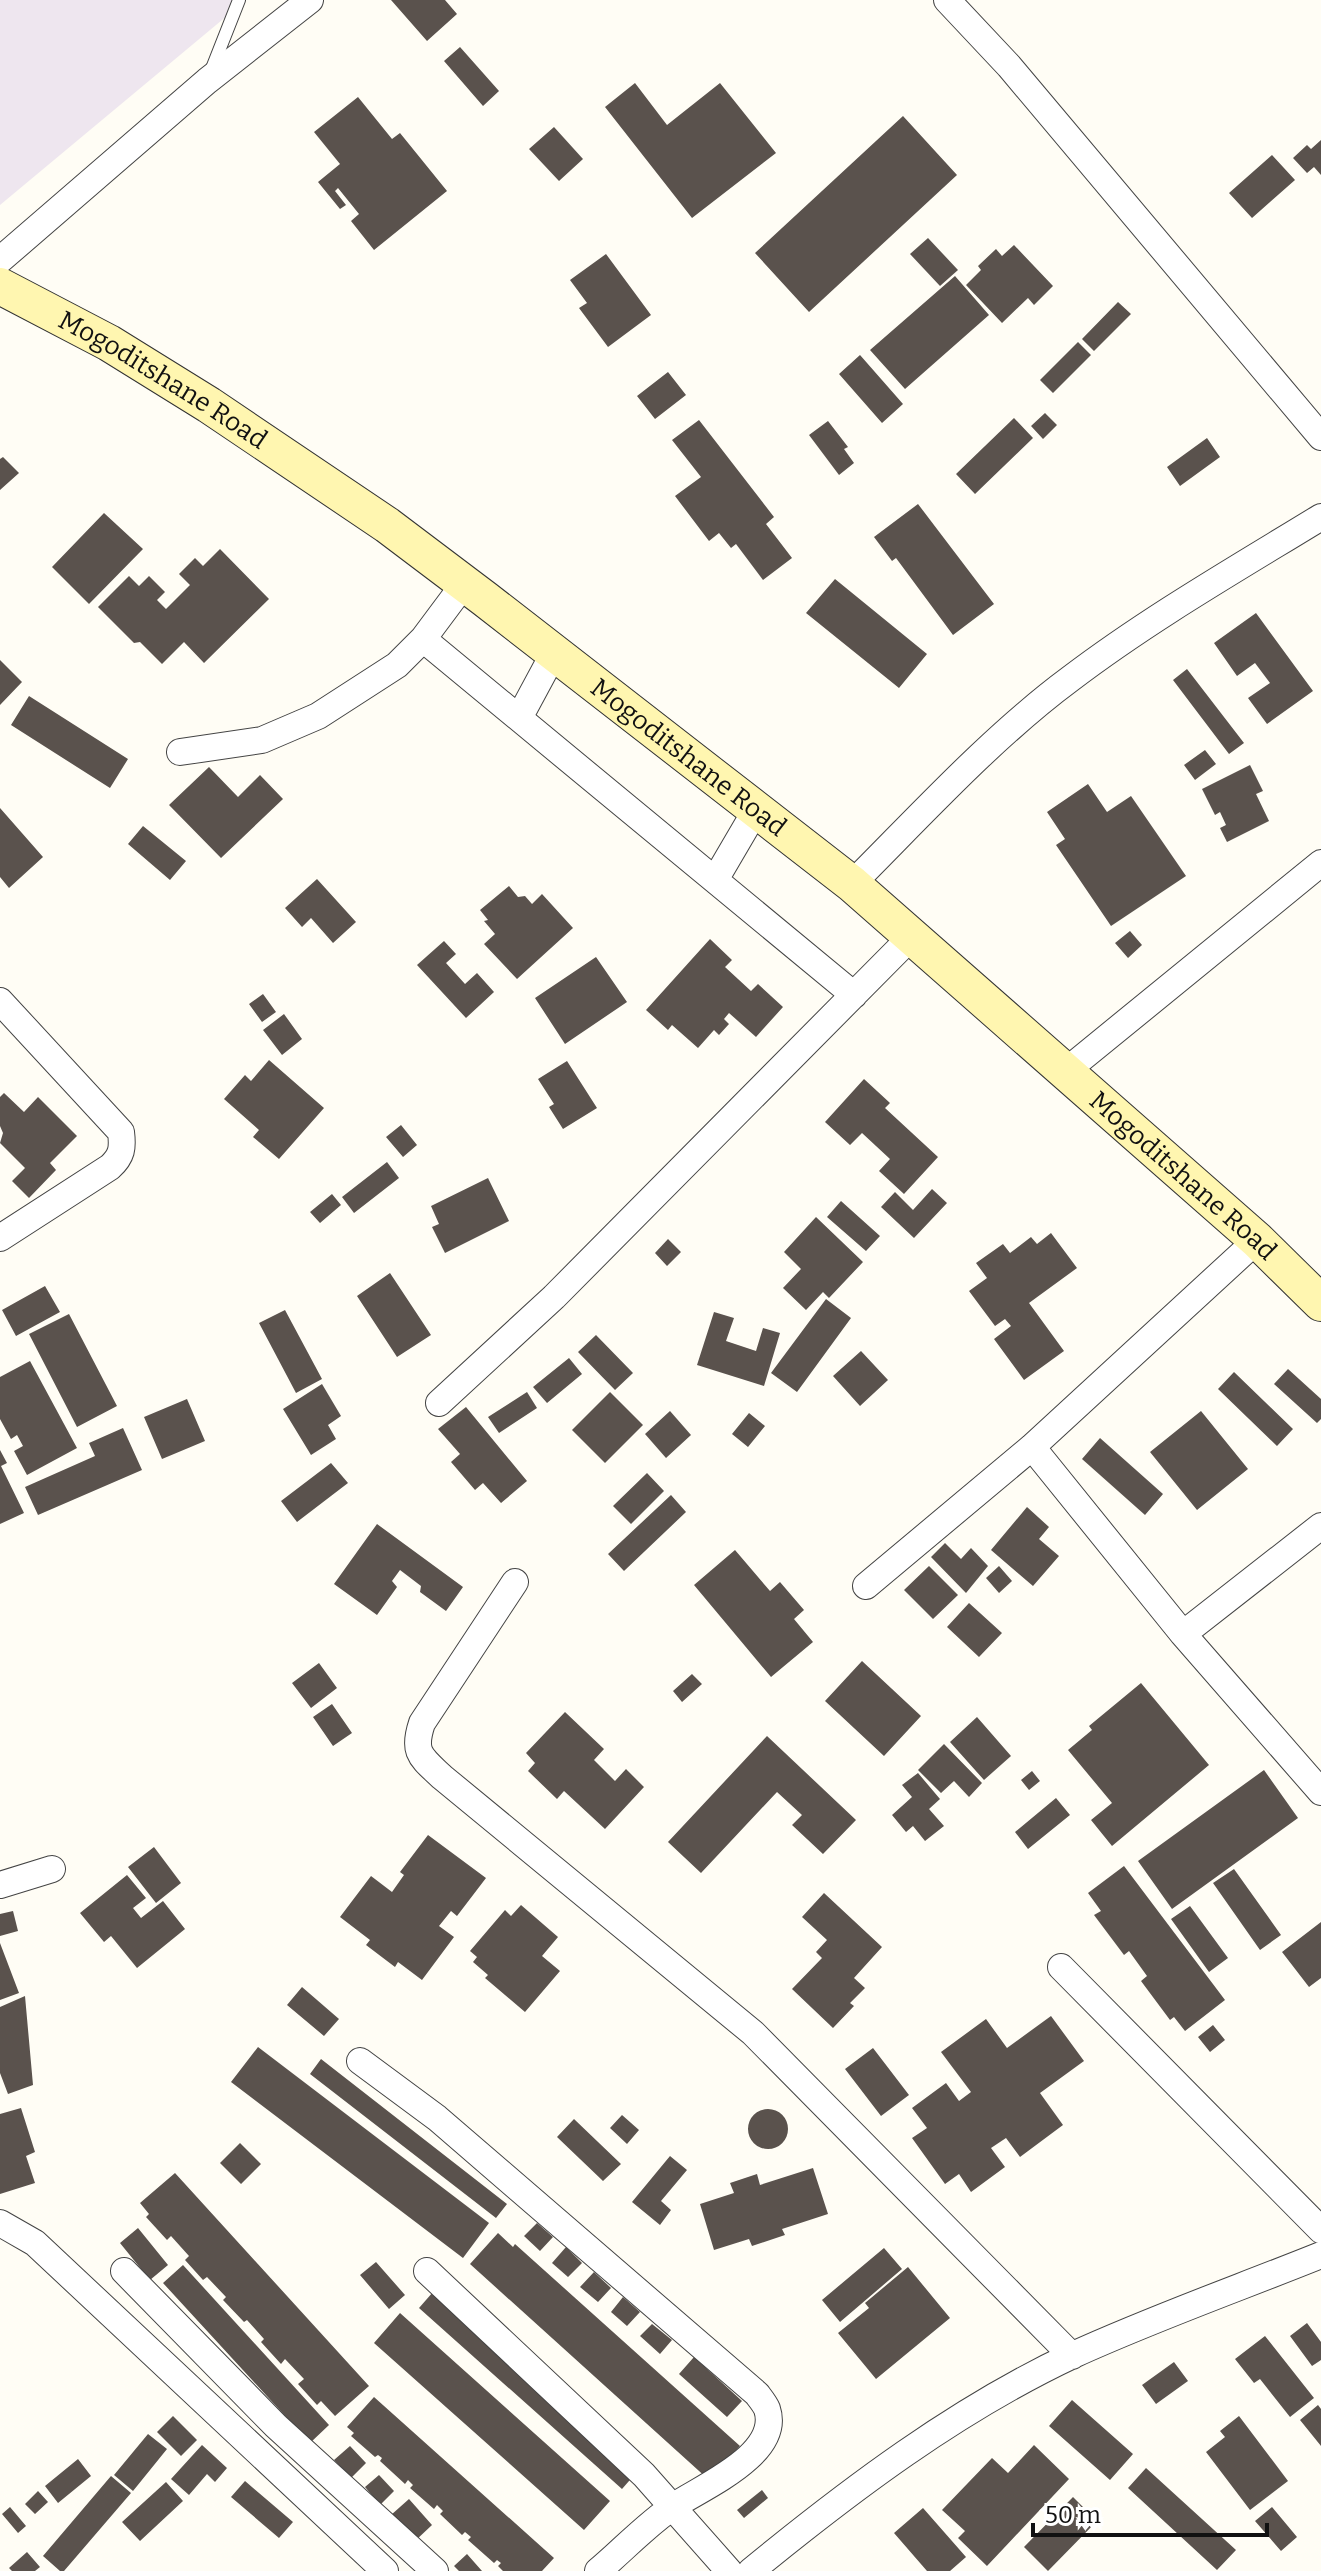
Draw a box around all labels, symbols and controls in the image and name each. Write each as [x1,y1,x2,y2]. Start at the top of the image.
street label: Mogoditshane Road [53,304,273,456]
street label: Mogoditshane Road [584,672,792,843]
street label: Mogoditshane Road [1083,1085,1283,1266]
scale bar [1033,2487,1267,2537]
text: 50 m [1045,2501,1101,2529]

